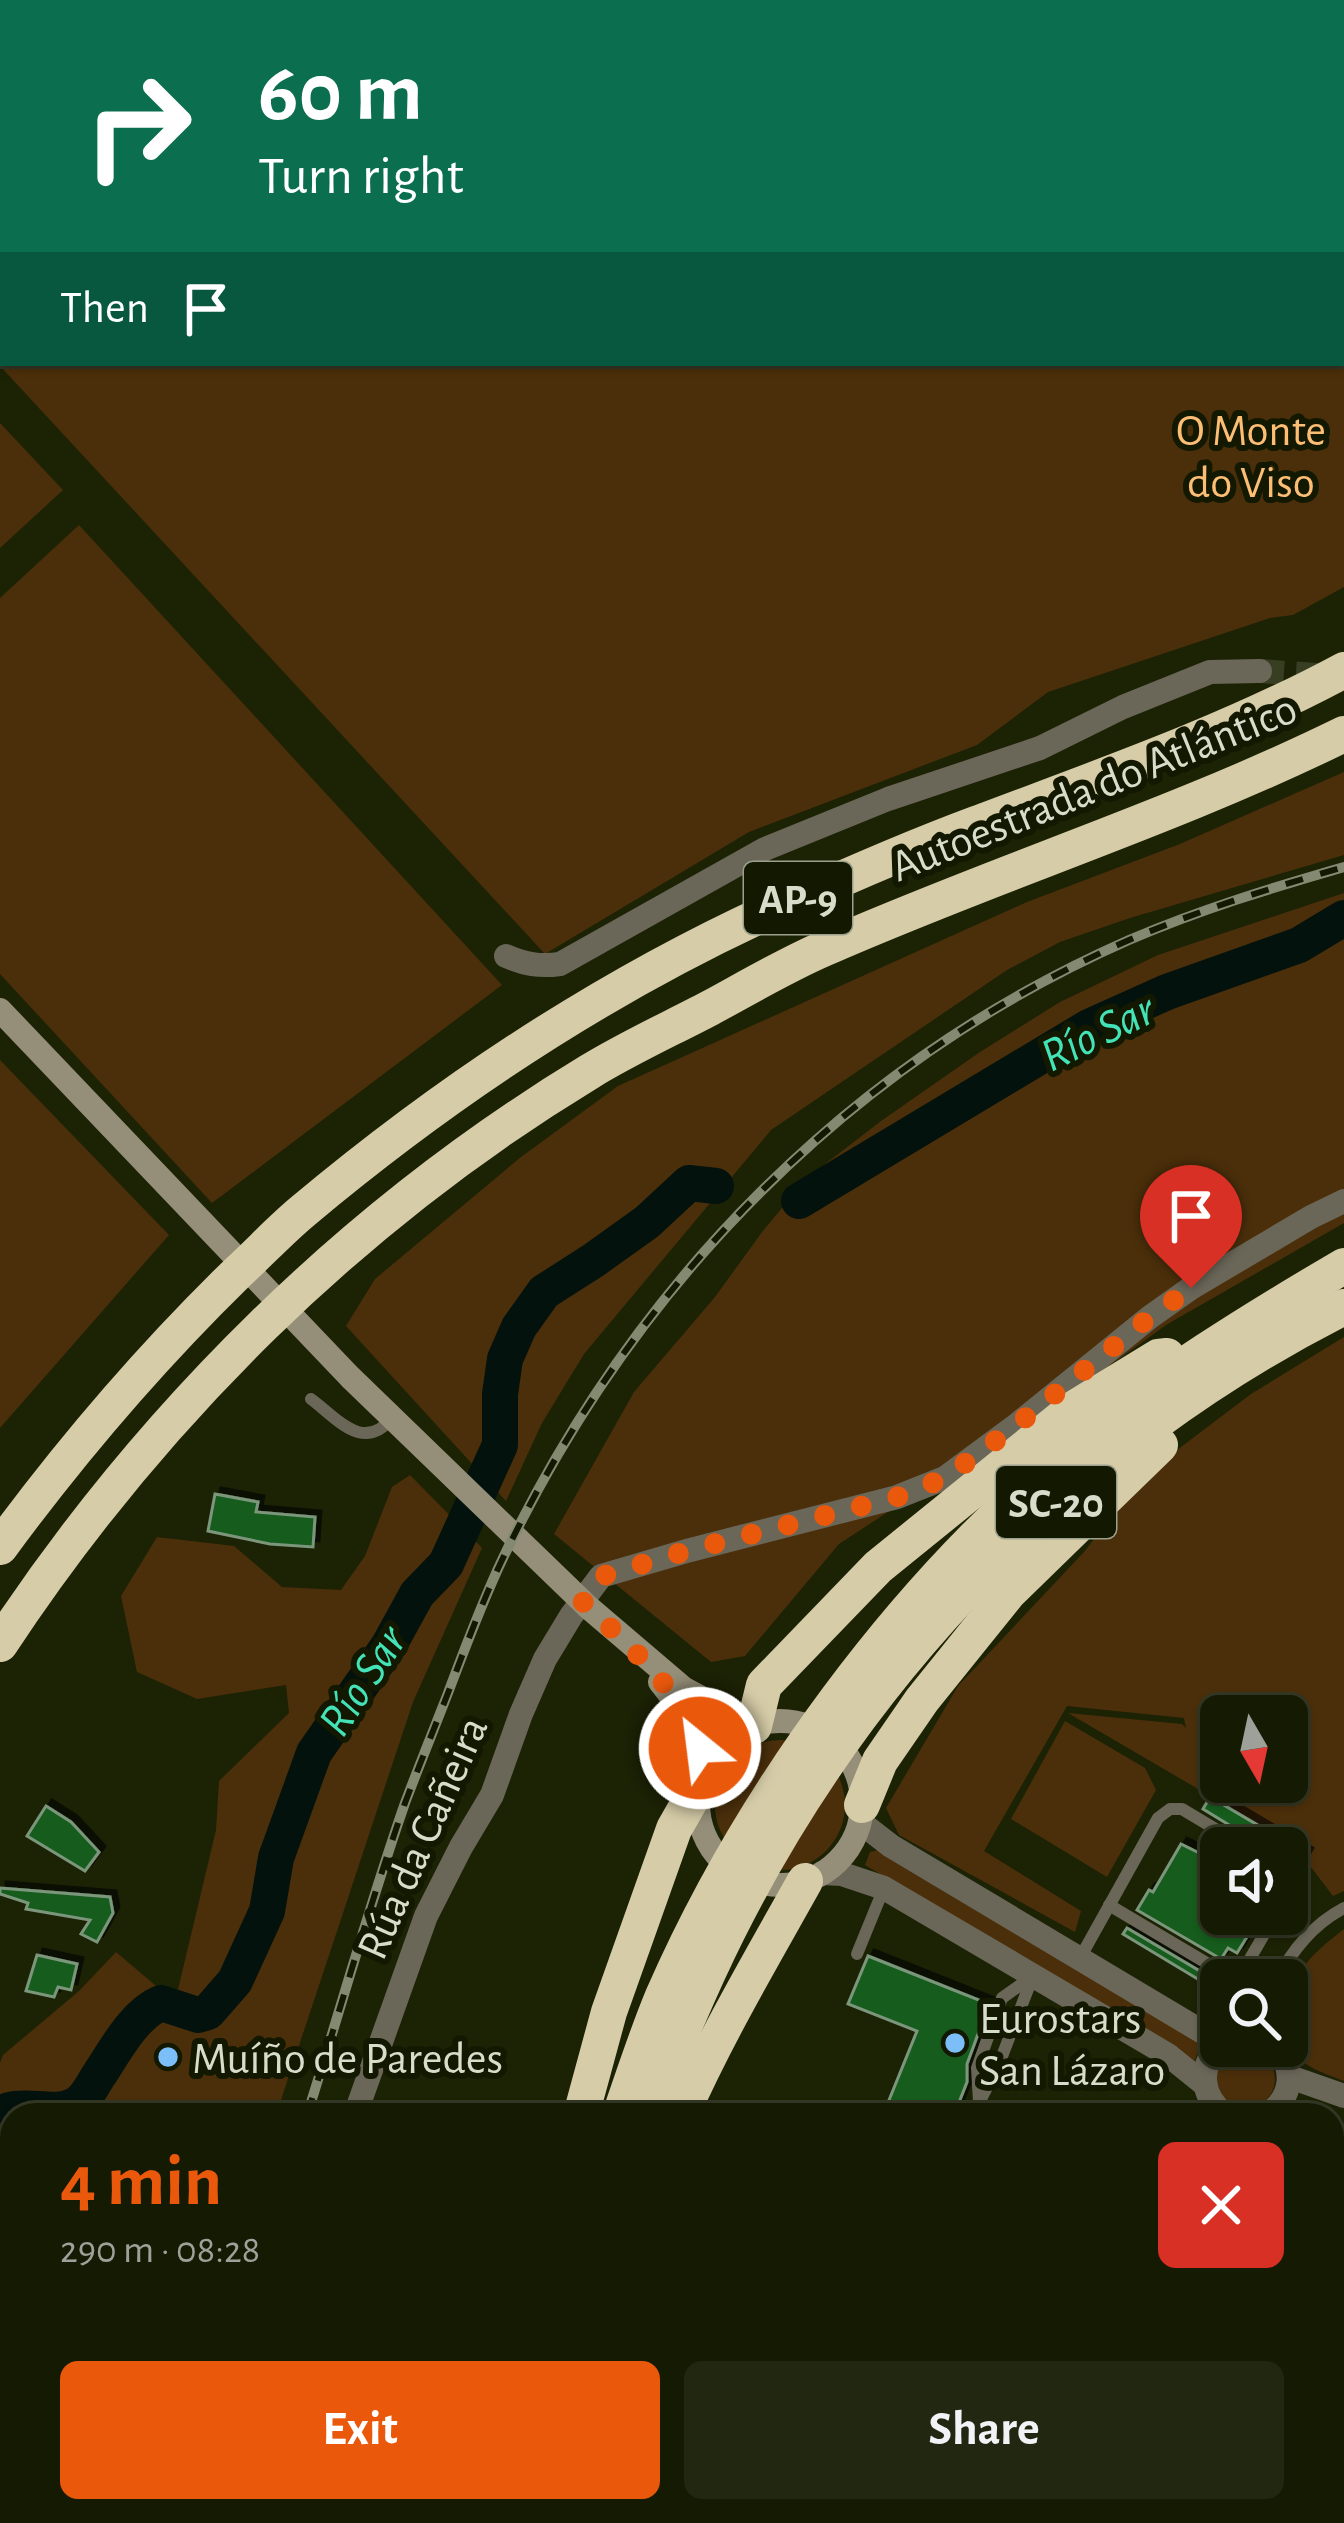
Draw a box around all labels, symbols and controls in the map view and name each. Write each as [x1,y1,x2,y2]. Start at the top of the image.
icon: right [60,48,216,204]
text: 60 m [258,52,423,136]
text: Turn right [258,150,464,204]
icon: arrive [173,276,239,342]
text: Then [60,286,149,331]
park label: O Monte do Viso [1176,409,1326,506]
street label: Autoestrada do Atlántico [884,686,1303,890]
road number: AP-9 [744,862,852,934]
water label: Río Sar [1034,985,1164,1082]
pin [1140,1165,1242,1288]
icon: arrive [1158,1183,1224,1249]
road number: SC-20 [996,1466,1116,1538]
water label: Río Sar [311,1617,417,1745]
position arrow [637,1685,763,1811]
north arrow [1200,1695,1308,1803]
map controls [1200,1695,1308,2067]
street label: Rúa da Cañeira [350,1710,497,1966]
button: sound [1200,1827,1308,1935]
button: search [1200,1959,1308,2067]
place label: Eurostars San Lázaro [979,1997,1165,2094]
marker: Eurostars San Lázaro [942,2030,968,2056]
place label: Muíño de Paredes [192,2037,503,2082]
marker: Muíño de Paredes [155,2044,181,2070]
button: close [1158,2142,1284,2268]
text: 4 min [60,2146,222,2218]
text: 290 m · 08:28 [60,2231,260,2270]
button: Exit [60,2361,660,2499]
button: Share [684,2361,1284,2499]

